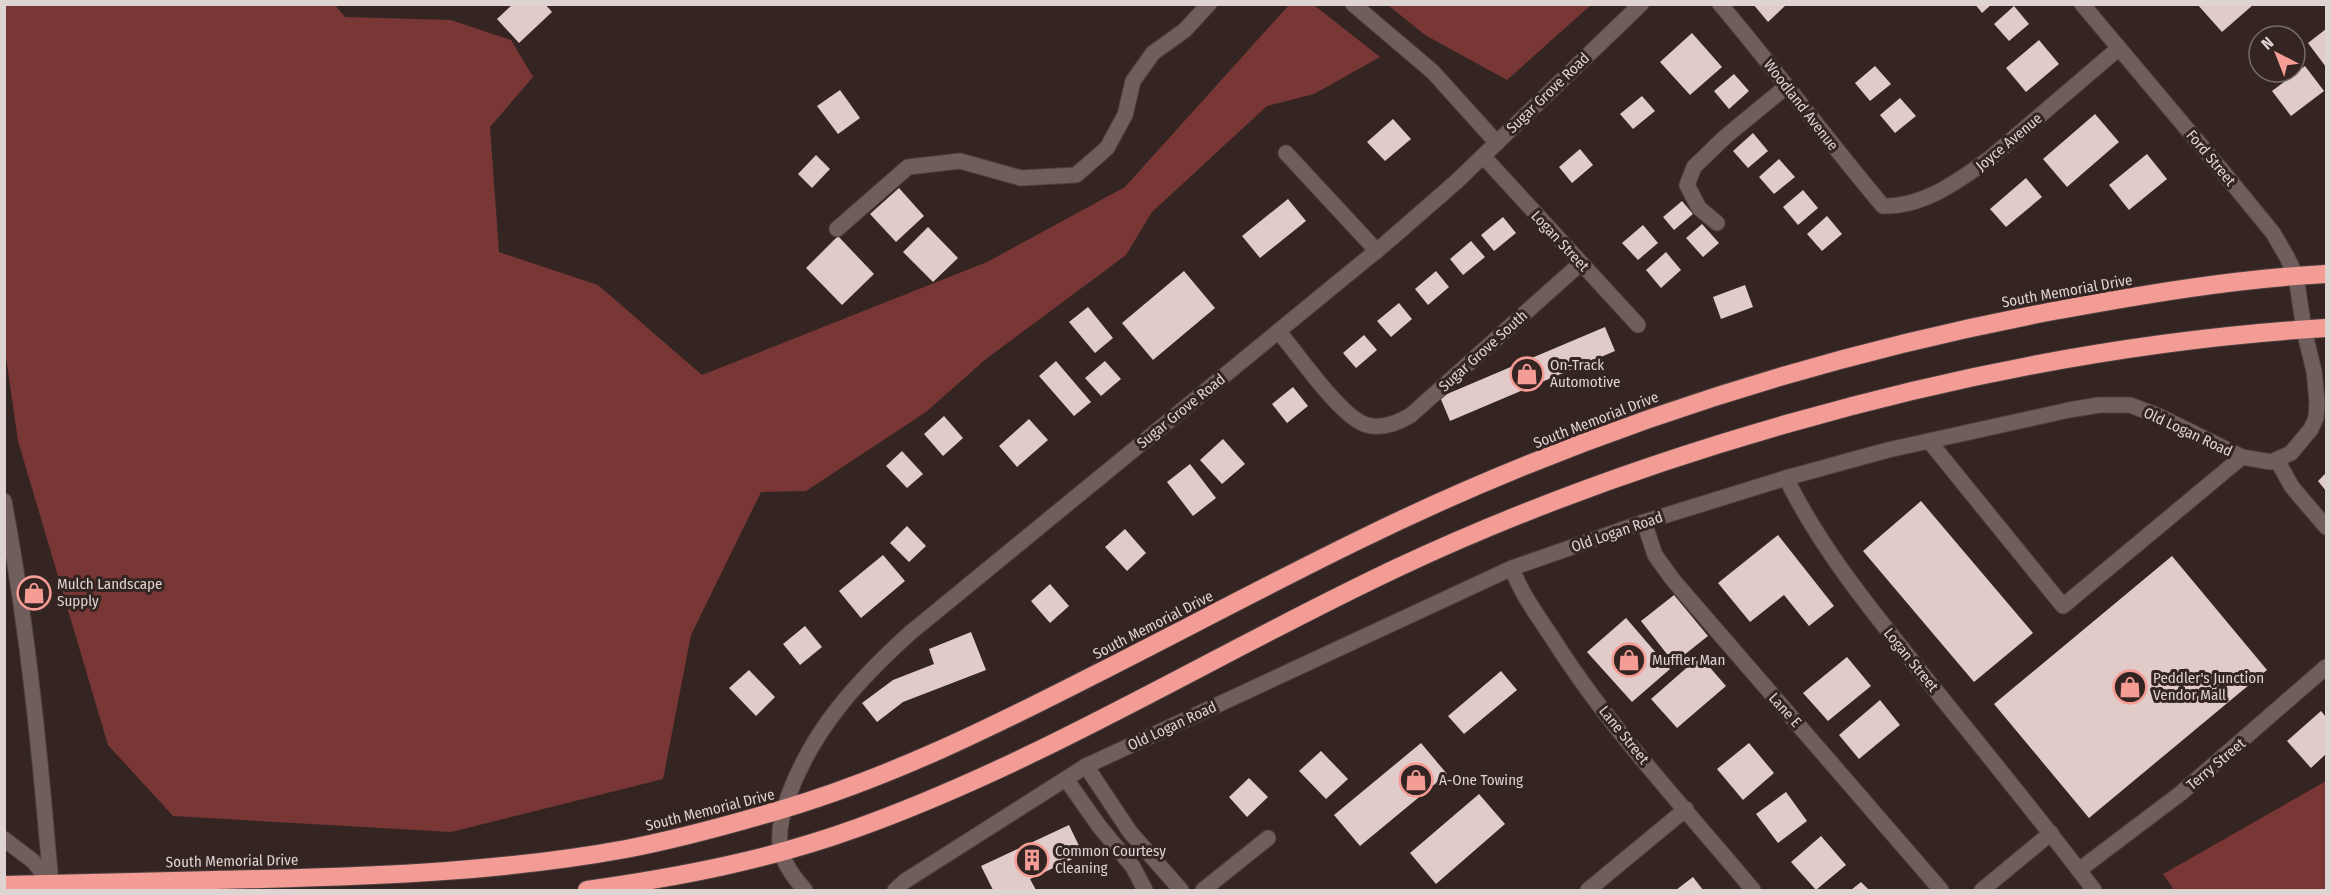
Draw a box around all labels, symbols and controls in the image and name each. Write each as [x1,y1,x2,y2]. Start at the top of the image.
north arrow [2247,24,2307,84]
text: N [2257,33,2277,53]
street label: Sugar Grove Road [1503,49,1593,137]
street label: Woodland Avenue [1760,56,1842,154]
street label: Joyce Avenue [1972,109,2046,175]
street label: Ford Street [2183,126,2240,190]
street label: Logan Street [1527,207,1593,275]
street label: South Memorial Drive [2000,271,2134,311]
street label: Sugar Grove South [1435,307,1531,395]
shop icon: On-Track Automotive [1509,356,1545,392]
place label: On-Track Automotive [1550,356,1620,391]
street label: Sugar Grove Road [1133,370,1229,452]
street label: South Memorial Drive [1531,388,1661,452]
street label: Old Logan Road [2141,404,2235,460]
street label: Old Logan Road [1569,508,1665,556]
shop icon: Mulch Landscape Supply [16,575,52,611]
place label: Mulch Landscape Supply [57,575,163,610]
street label: South Memorial Drive [1090,587,1216,663]
street label: Logan Street [1880,625,1942,696]
shop icon: Muffler Man [1611,642,1647,678]
place label: Muffler Man [1652,651,1725,669]
shop icon: Peddler's Junction Vendor Mall [2112,669,2148,705]
place label: Peddler's Junction Vendor Mall [2153,669,2264,704]
street label: Lane E [1765,689,1805,731]
street label: Old Logan Road [1125,698,1219,754]
street label: Lane Street [1595,702,1653,768]
street label: Terry Street [2183,734,2249,794]
shop icon: A-One Towing [1398,762,1434,798]
place label: A-One Towing [1439,771,1523,789]
street label: South Memorial Drive [644,785,776,835]
building icon: Common Courtesy Cleaning [1014,842,1050,878]
place label: Common Courtesy Cleaning [1055,842,1166,877]
street label: South Memorial Drive [166,851,298,871]

